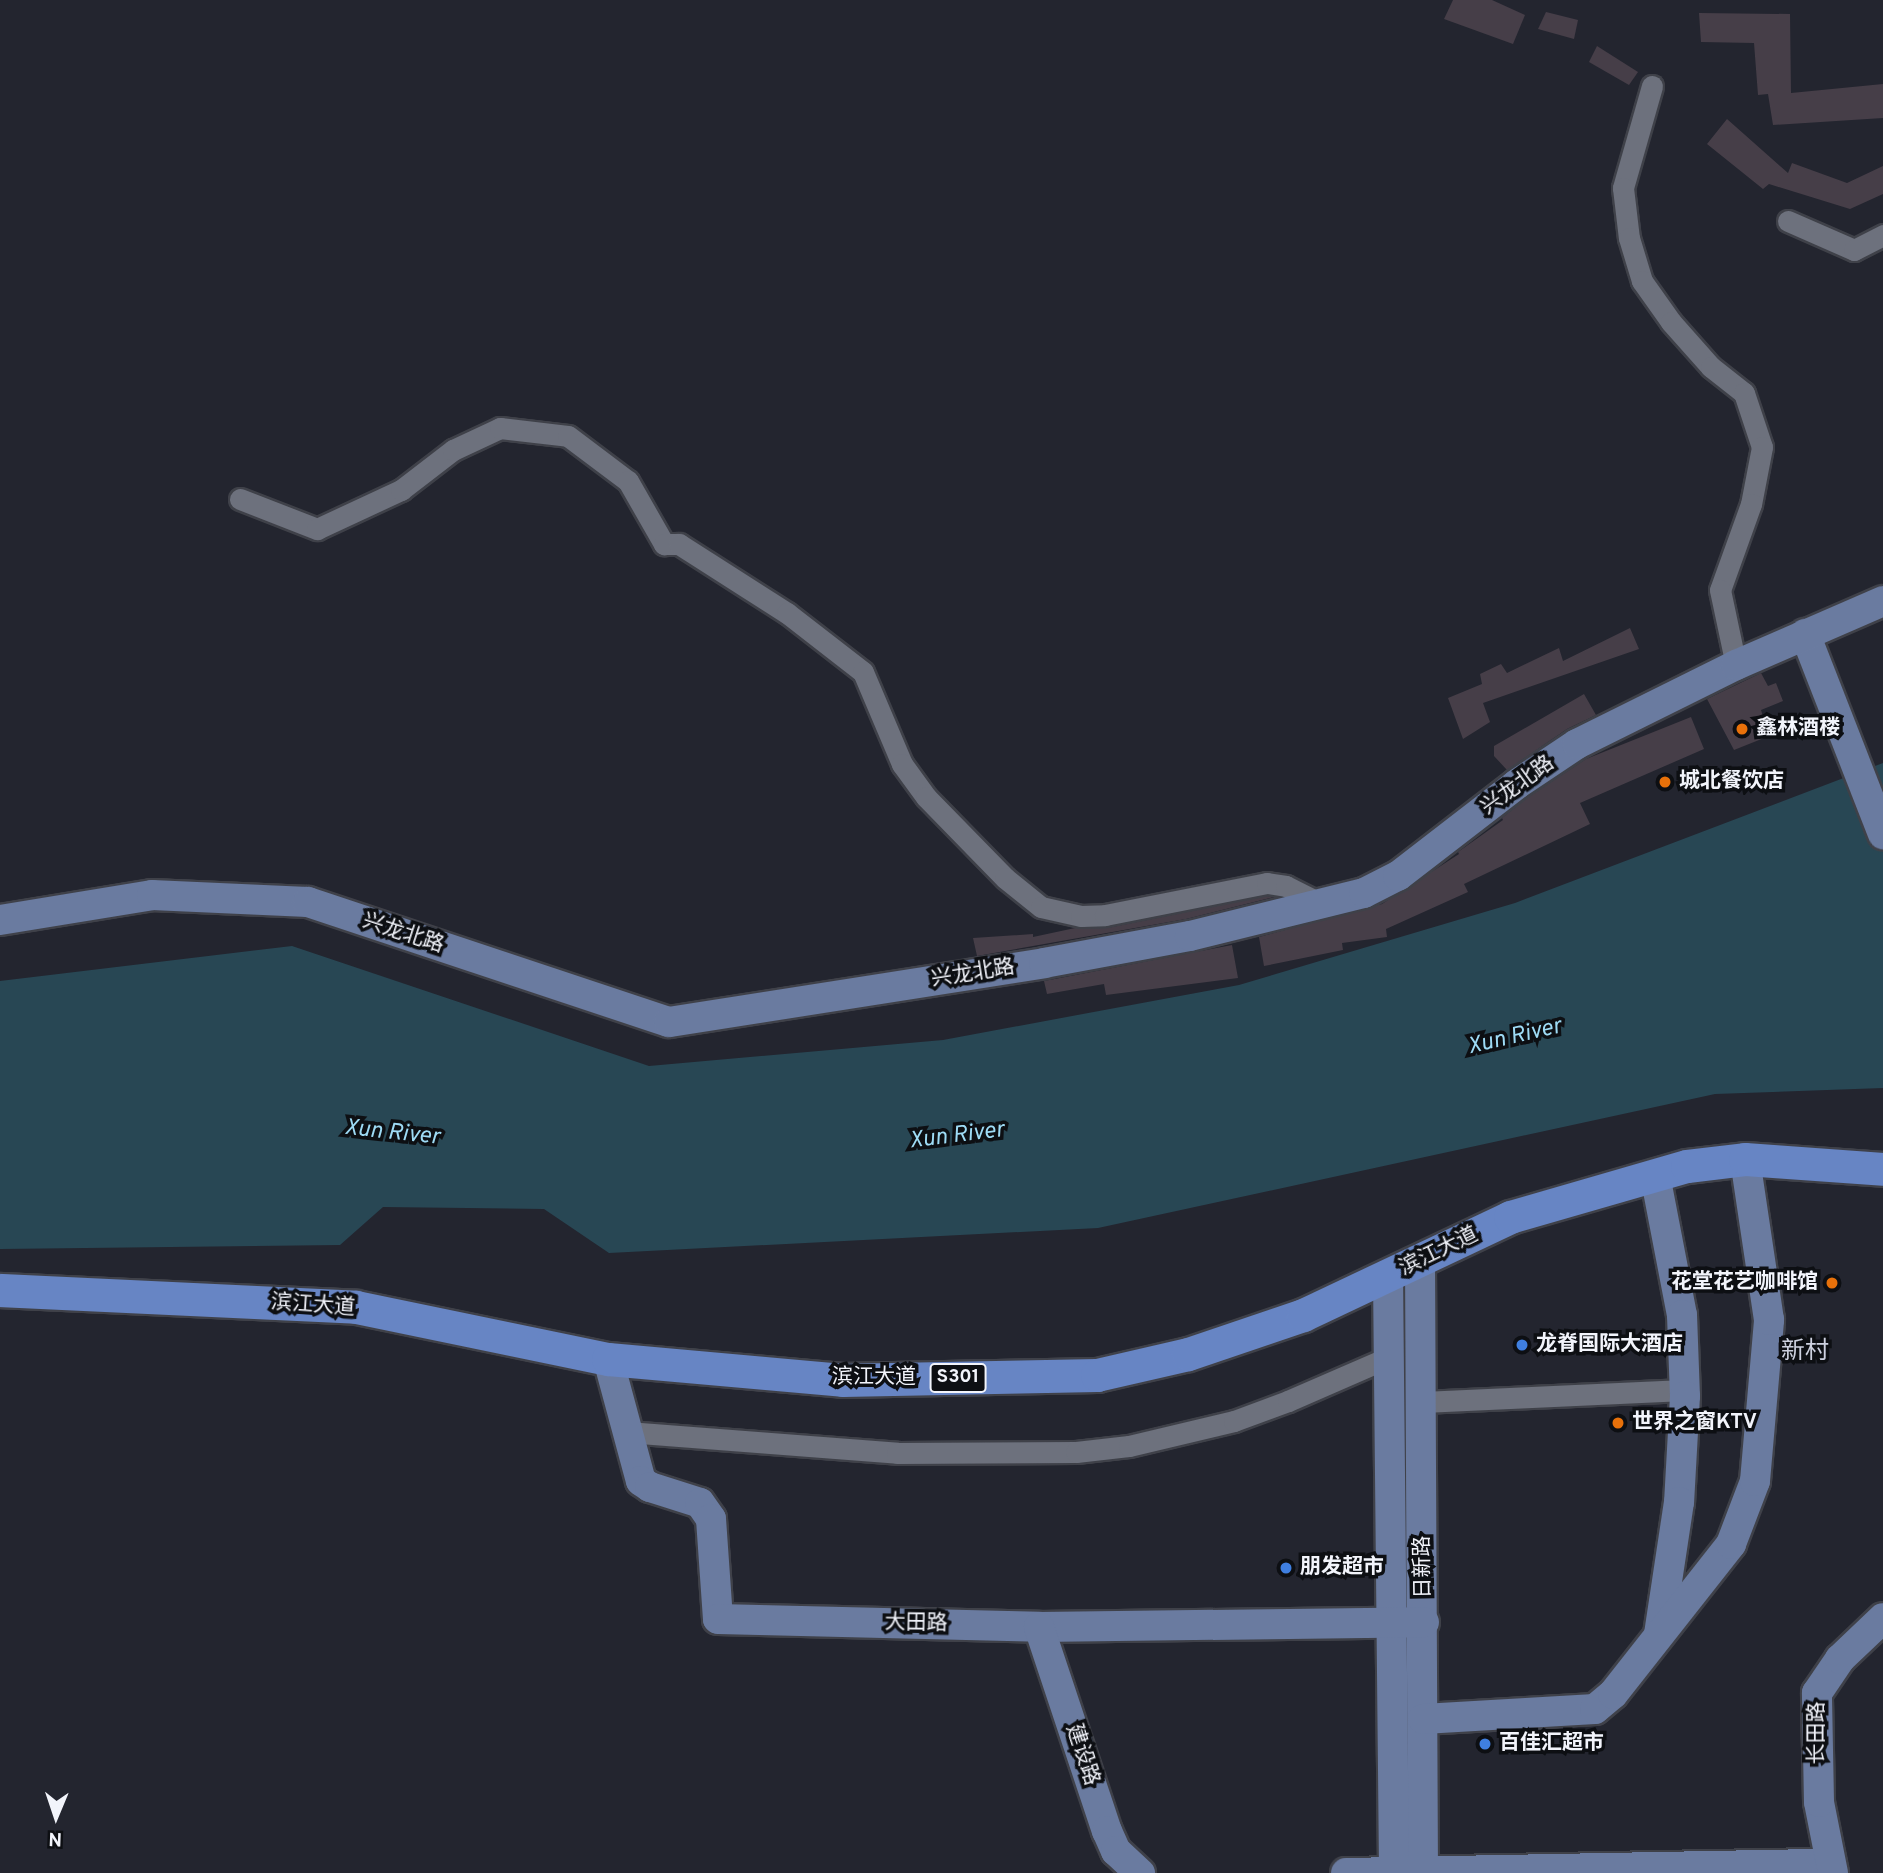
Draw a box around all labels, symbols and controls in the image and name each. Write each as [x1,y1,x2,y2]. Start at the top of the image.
place label: 鑫林酒楼 [1756,716,1840,742]
marker: 鑫林酒楼 [1734,721,1750,737]
street label: 兴龙北路 [1477,751,1559,821]
place label: 城北餐饮店 [1679,769,1784,795]
marker: 城北餐饮店 [1657,774,1673,790]
street label: 兴龙北路 [359,909,447,959]
street label: 兴龙北路 [930,955,1016,993]
water label: Xun River [1465,1014,1565,1062]
water label: Xun River [343,1115,441,1153]
water label: Xun River [908,1117,1006,1157]
street label: 滨江大道 [1396,1222,1482,1282]
place label: 花堂花艺咖啡馆 [1671,1270,1818,1296]
marker: 花堂花艺咖啡馆 [1824,1275,1840,1291]
street label: 滨江大道 [270,1291,356,1321]
place label: 龙脊国际大酒店 [1536,1332,1683,1358]
marker: 龙脊国际大酒店 [1514,1337,1530,1353]
district label: 新村 [1781,1339,1829,1367]
road number: S301 [928,1362,988,1394]
street label: 滨江大道 [832,1365,916,1391]
place label: 世界之窗KTV [1632,1410,1757,1436]
marker: 世界之窗KTV [1610,1415,1626,1431]
street label: 日新路 [1411,1535,1437,1599]
place label: 朋发超市 [1300,1555,1384,1581]
marker: 朋发超市 [1278,1560,1294,1576]
street label: 大田路 [884,1611,948,1637]
street label: 长田路 [1805,1702,1831,1764]
street label: 建设路 [1060,1721,1104,1789]
place label: 百佳汇超市 [1499,1731,1604,1757]
marker: 百佳汇超市 [1477,1736,1493,1752]
north arrow [21,1782,91,1852]
text: N [48,1826,63,1850]

